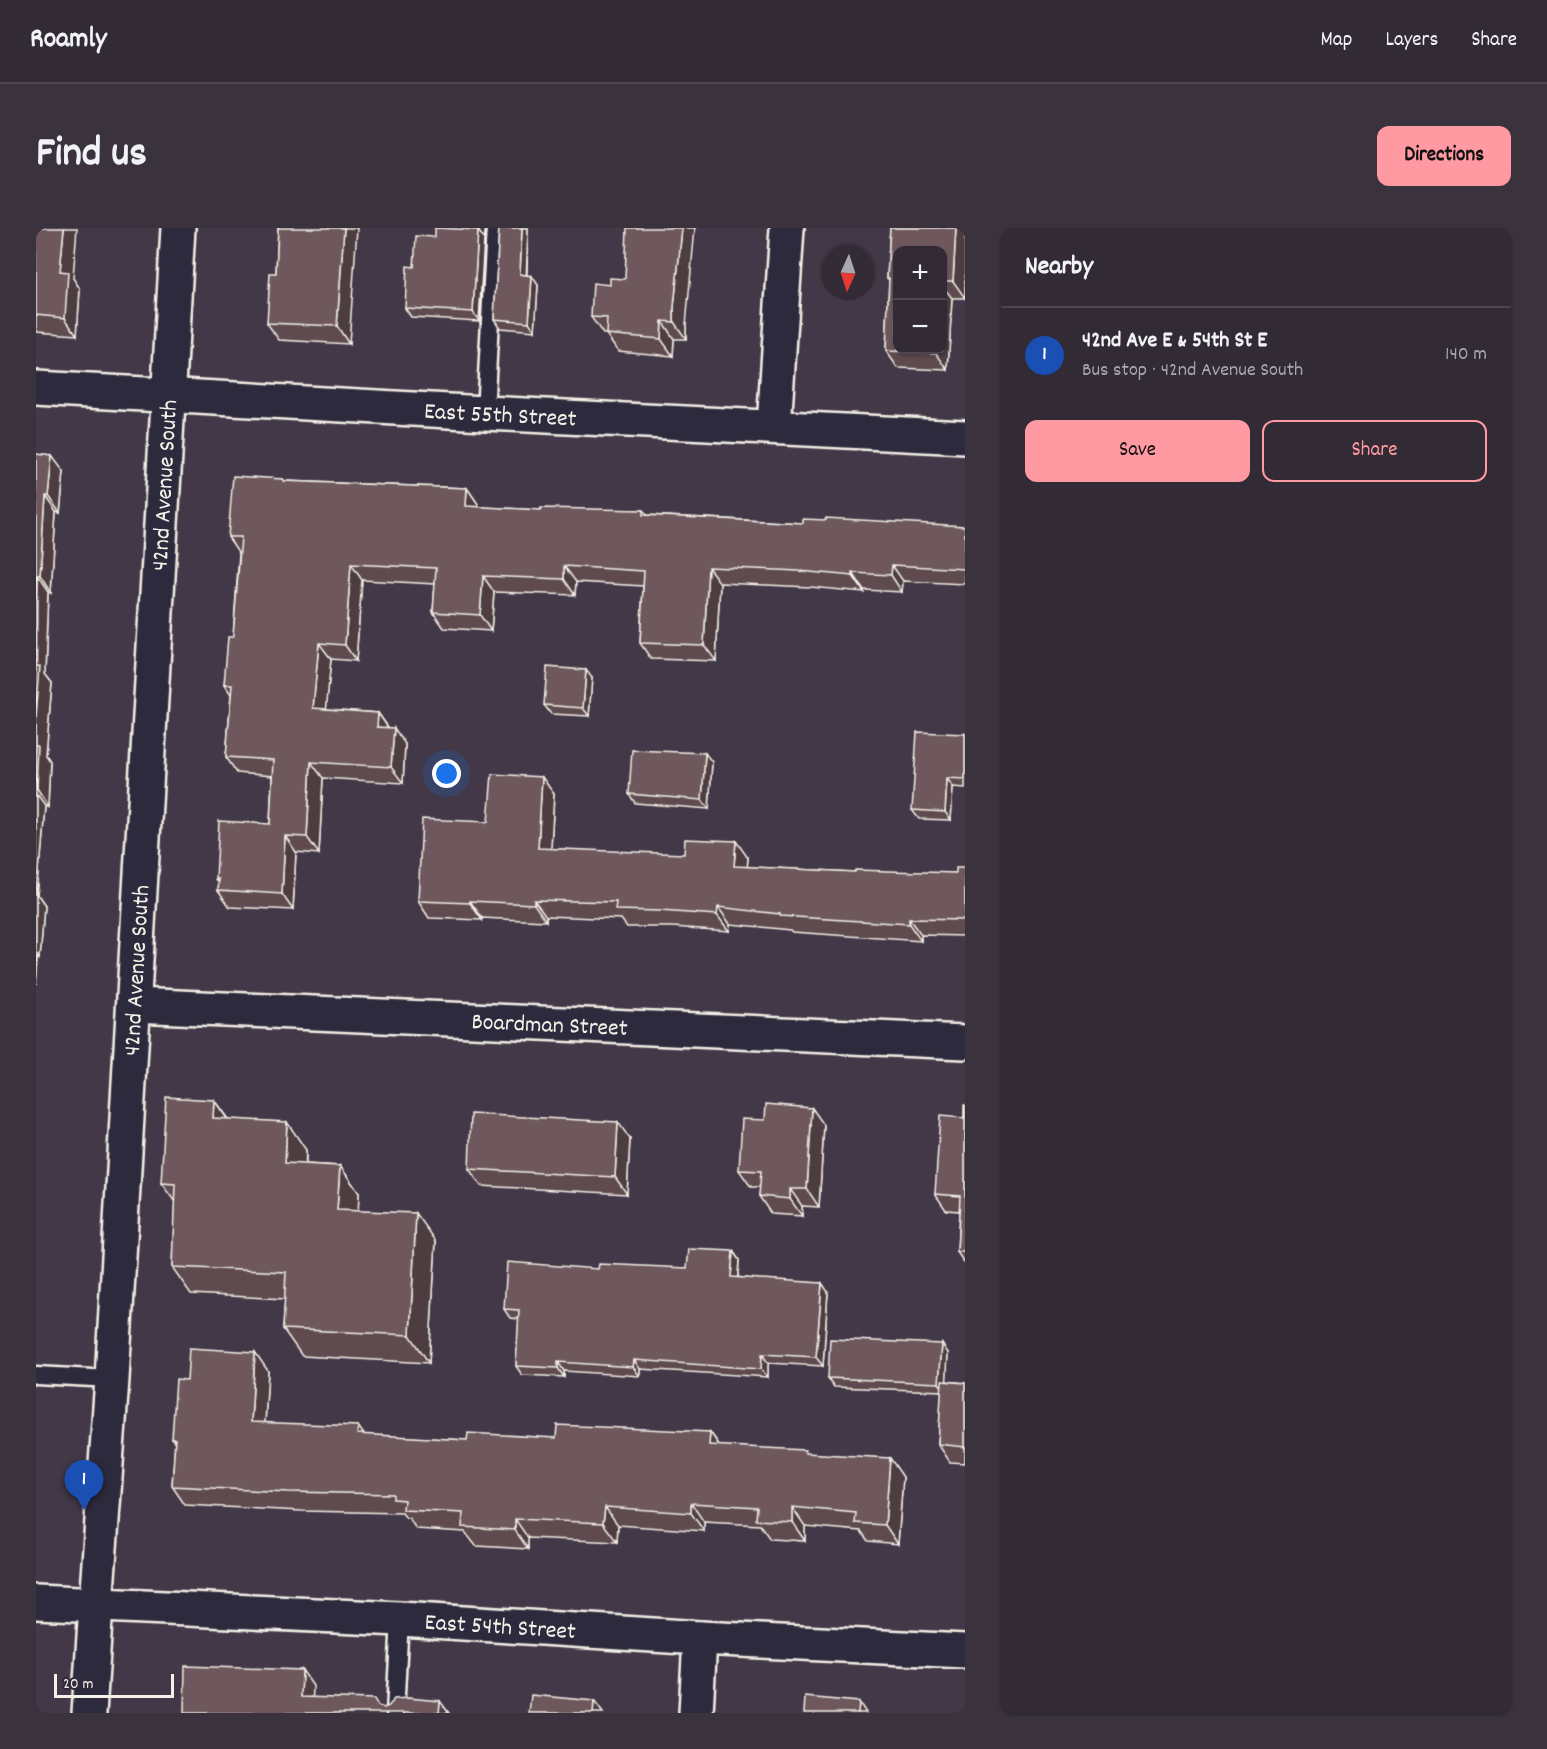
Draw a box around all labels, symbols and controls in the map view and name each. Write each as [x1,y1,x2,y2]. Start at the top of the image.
text: Roamly [30,21,106,61]
text: Map [1321,26,1352,56]
text: Layers [1385,26,1438,56]
text: Share [1471,26,1517,56]
text: Find us [36,126,147,186]
button: Directions [1377,126,1511,186]
north arrow [821,246,875,300]
map controls [893,246,947,354]
button: + [893,246,947,300]
text: Nearby [1025,249,1093,286]
button: − [893,300,947,354]
text: 42nd Ave E & 54th St E [1082,326,1267,357]
text: 1 [1042,341,1047,369]
text: 140 m [1445,341,1487,369]
text: Bus stop · 42nd Avenue South [1082,357,1303,385]
street label: East 55th Street [423,396,577,438]
street label: 42nd Avenue South [144,399,188,572]
button: Save [1025,420,1250,482]
button: Share [1262,420,1487,482]
your location [432,759,461,788]
street label: 42nd Avenue South [117,884,160,1057]
street label: Boardman Street [471,1006,628,1047]
pin: 1 [64,1460,104,1510]
street label: East 54th Street [424,1607,577,1650]
scale bar [54,1671,174,1698]
text: 20 m [63,1673,93,1696]

